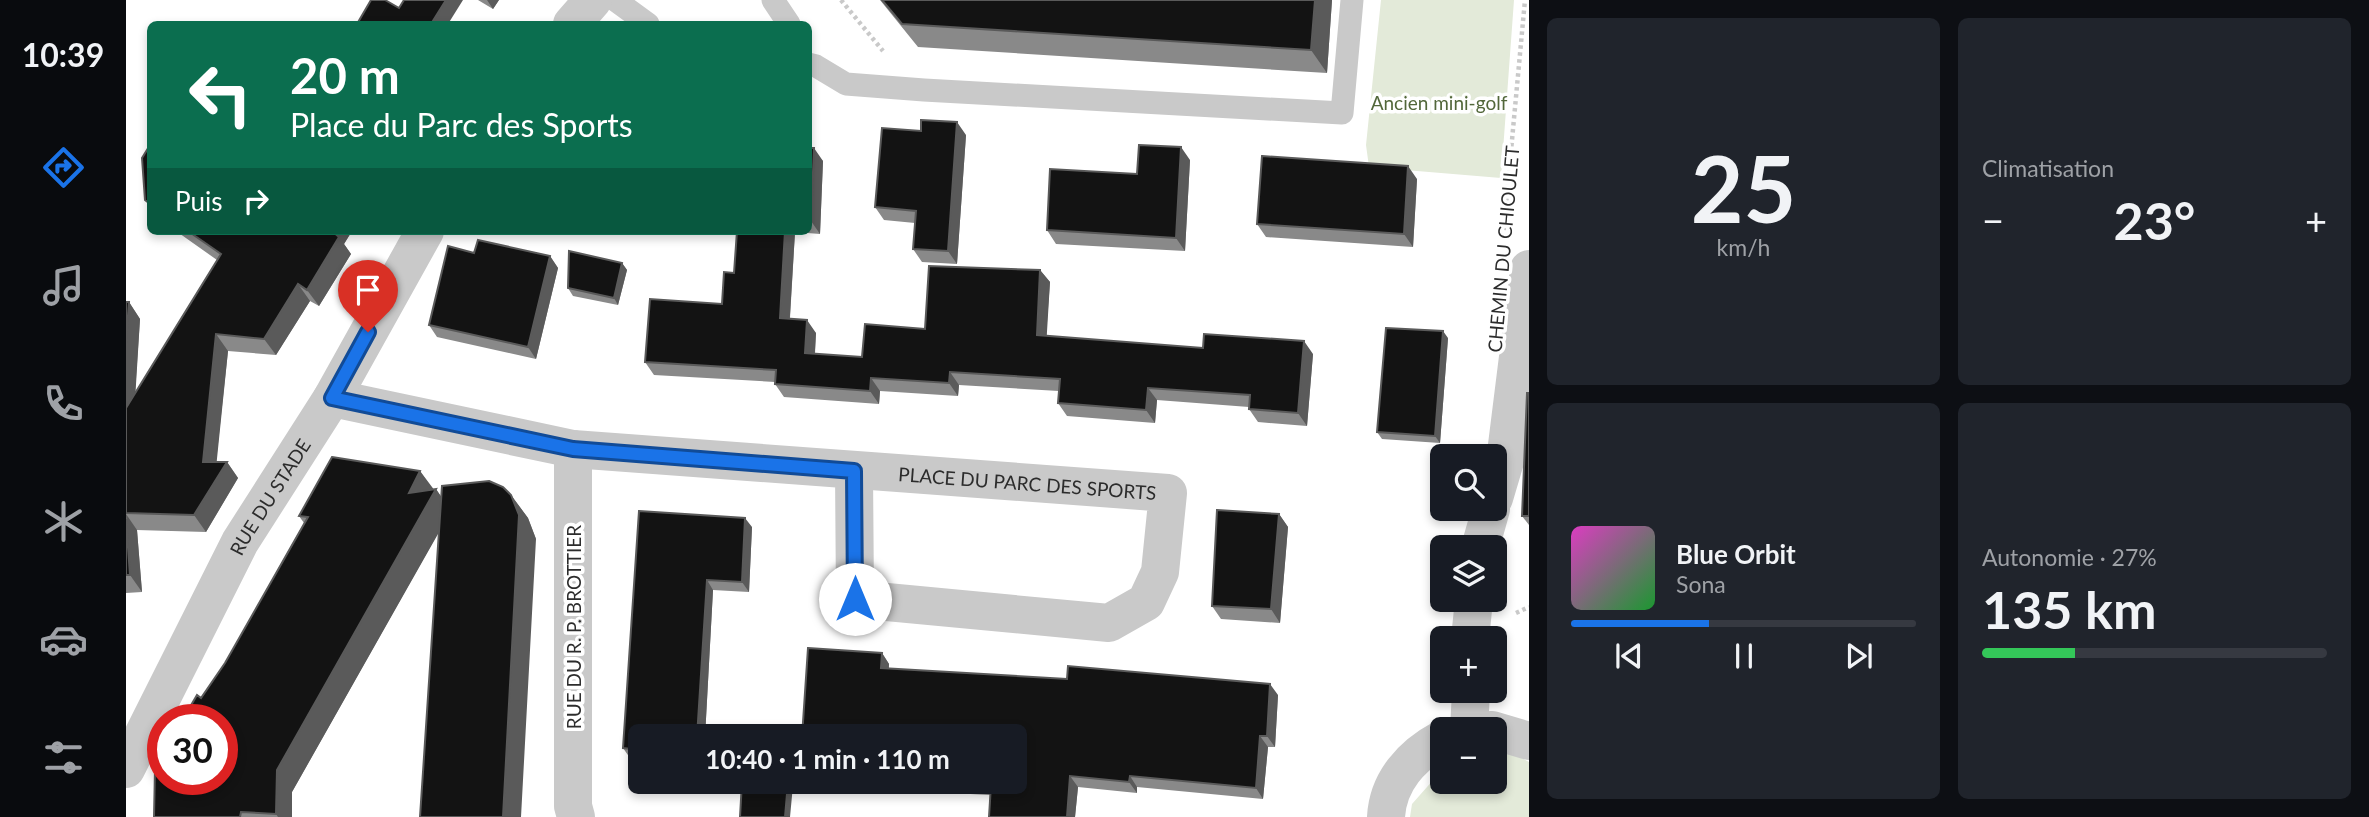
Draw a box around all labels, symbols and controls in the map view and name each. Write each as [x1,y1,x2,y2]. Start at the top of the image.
text: 10:39 [22,35,104,74]
text: 20 m [290,46,400,104]
icon: left [175,49,266,140]
park label: Ancien mini-golf [1371,91,1508,114]
text: Place du Parc des Sports [290,105,633,144]
text: 25 [1691,133,1796,242]
icon: directions [39,143,88,192]
street label: CHEMIN DU CHIOULET [1483,145,1523,353]
text: Climatisation [1982,154,2114,182]
icon: right [237,182,275,220]
text: Puis [175,185,223,217]
text: 23° [2114,189,2195,251]
text: − [1982,197,2004,243]
text: + [2305,197,2327,243]
text: km/h [1717,233,1770,261]
pin [338,260,398,332]
icon: music [39,261,88,310]
icon: arrive [349,271,387,309]
icon: phone [39,379,88,428]
street label: RUE DU STADE [224,434,315,559]
map controls [1430,444,1507,794]
button: search [1430,444,1507,521]
street label: PLACE DU PARC DES SPORTS [898,462,1157,504]
icon: climate [39,497,88,546]
street label: RUE DU R. P. BROTTIER [562,525,585,729]
button: layers [1430,535,1507,612]
text: Blue Orbit [1676,538,1796,570]
text: Autonomie · 27% [1982,543,2157,571]
position arrow [818,562,892,636]
text: Sona [1676,570,1726,598]
text: 135 km [1982,578,2156,640]
icon: car [39,615,88,664]
button: + [1430,626,1507,703]
icon: previous [1610,637,1648,675]
icon: pause [1725,637,1763,675]
icon: next [1840,637,1878,675]
speed limit sign: 30 [147,704,238,795]
button: − [1430,717,1507,794]
icon: filters [39,733,88,782]
text: 10:40 · 1 min · 110 m [705,743,950,775]

